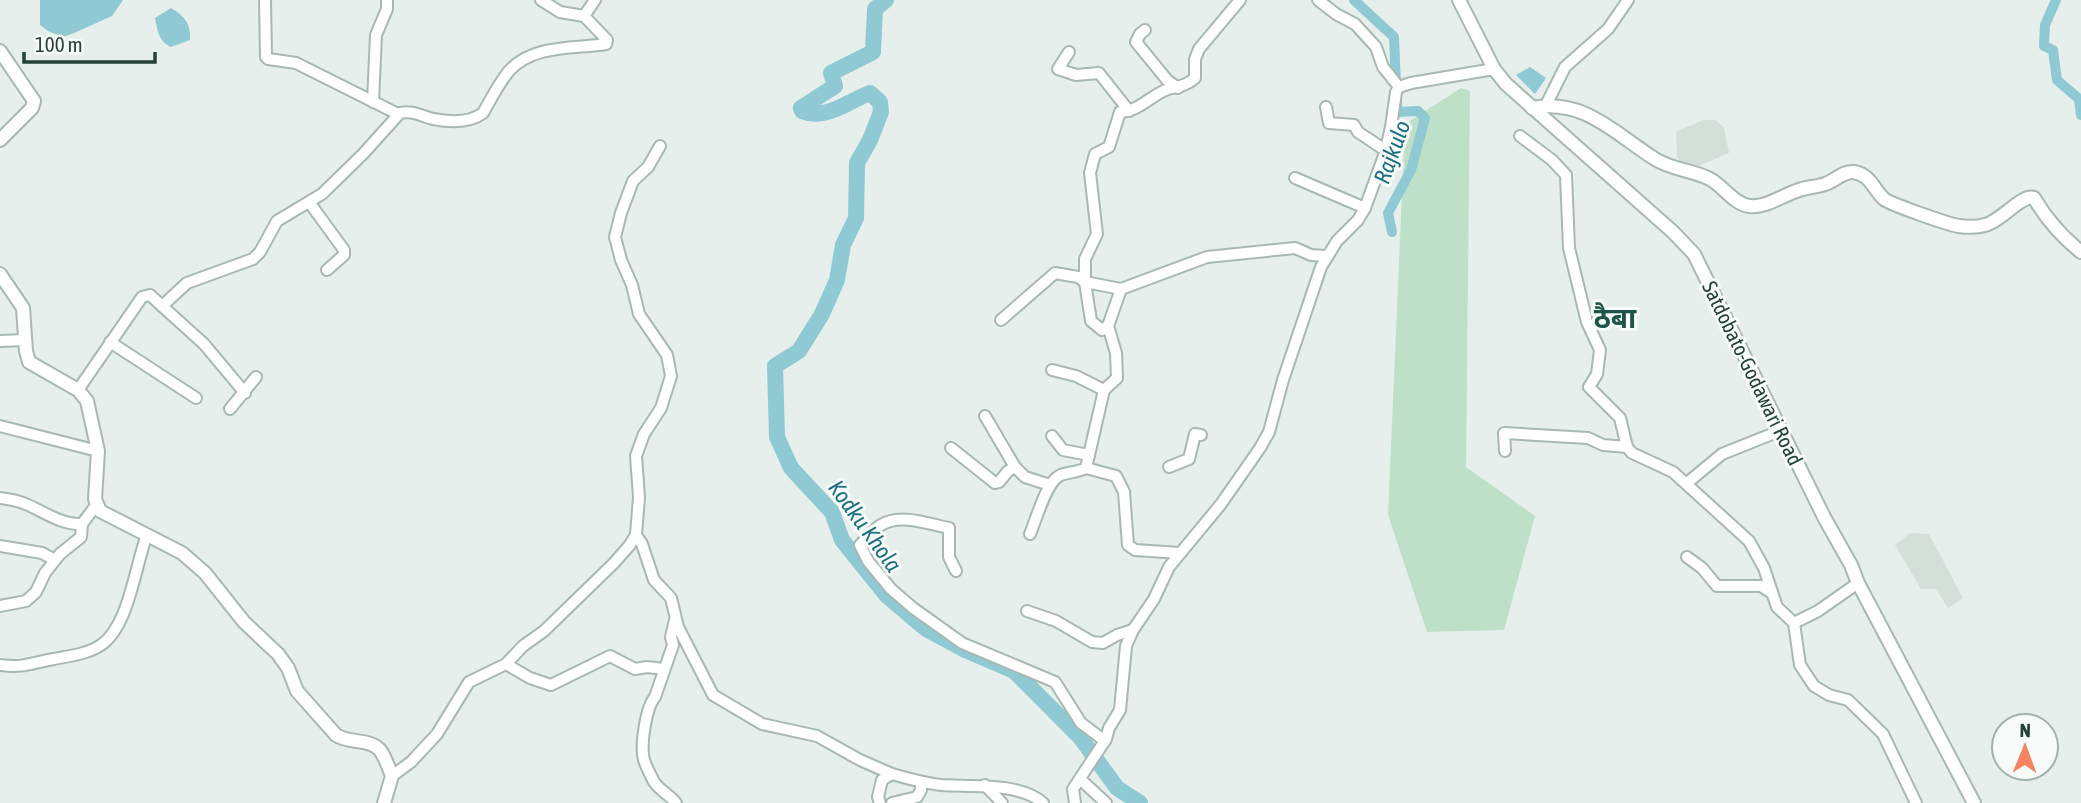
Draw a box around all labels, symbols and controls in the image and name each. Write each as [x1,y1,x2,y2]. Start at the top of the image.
scale bar [24,21,156,65]
text: 100 m [35,32,83,56]
water label: Rajkulo [1369,117,1415,187]
street label: Satdobato-Godawari Road [1698,277,1808,469]
district label: ठैबा [1594,302,1637,334]
water label: Kodku Khola [823,475,907,577]
north arrow [1990,712,2060,782]
text: N [2019,719,2031,741]

